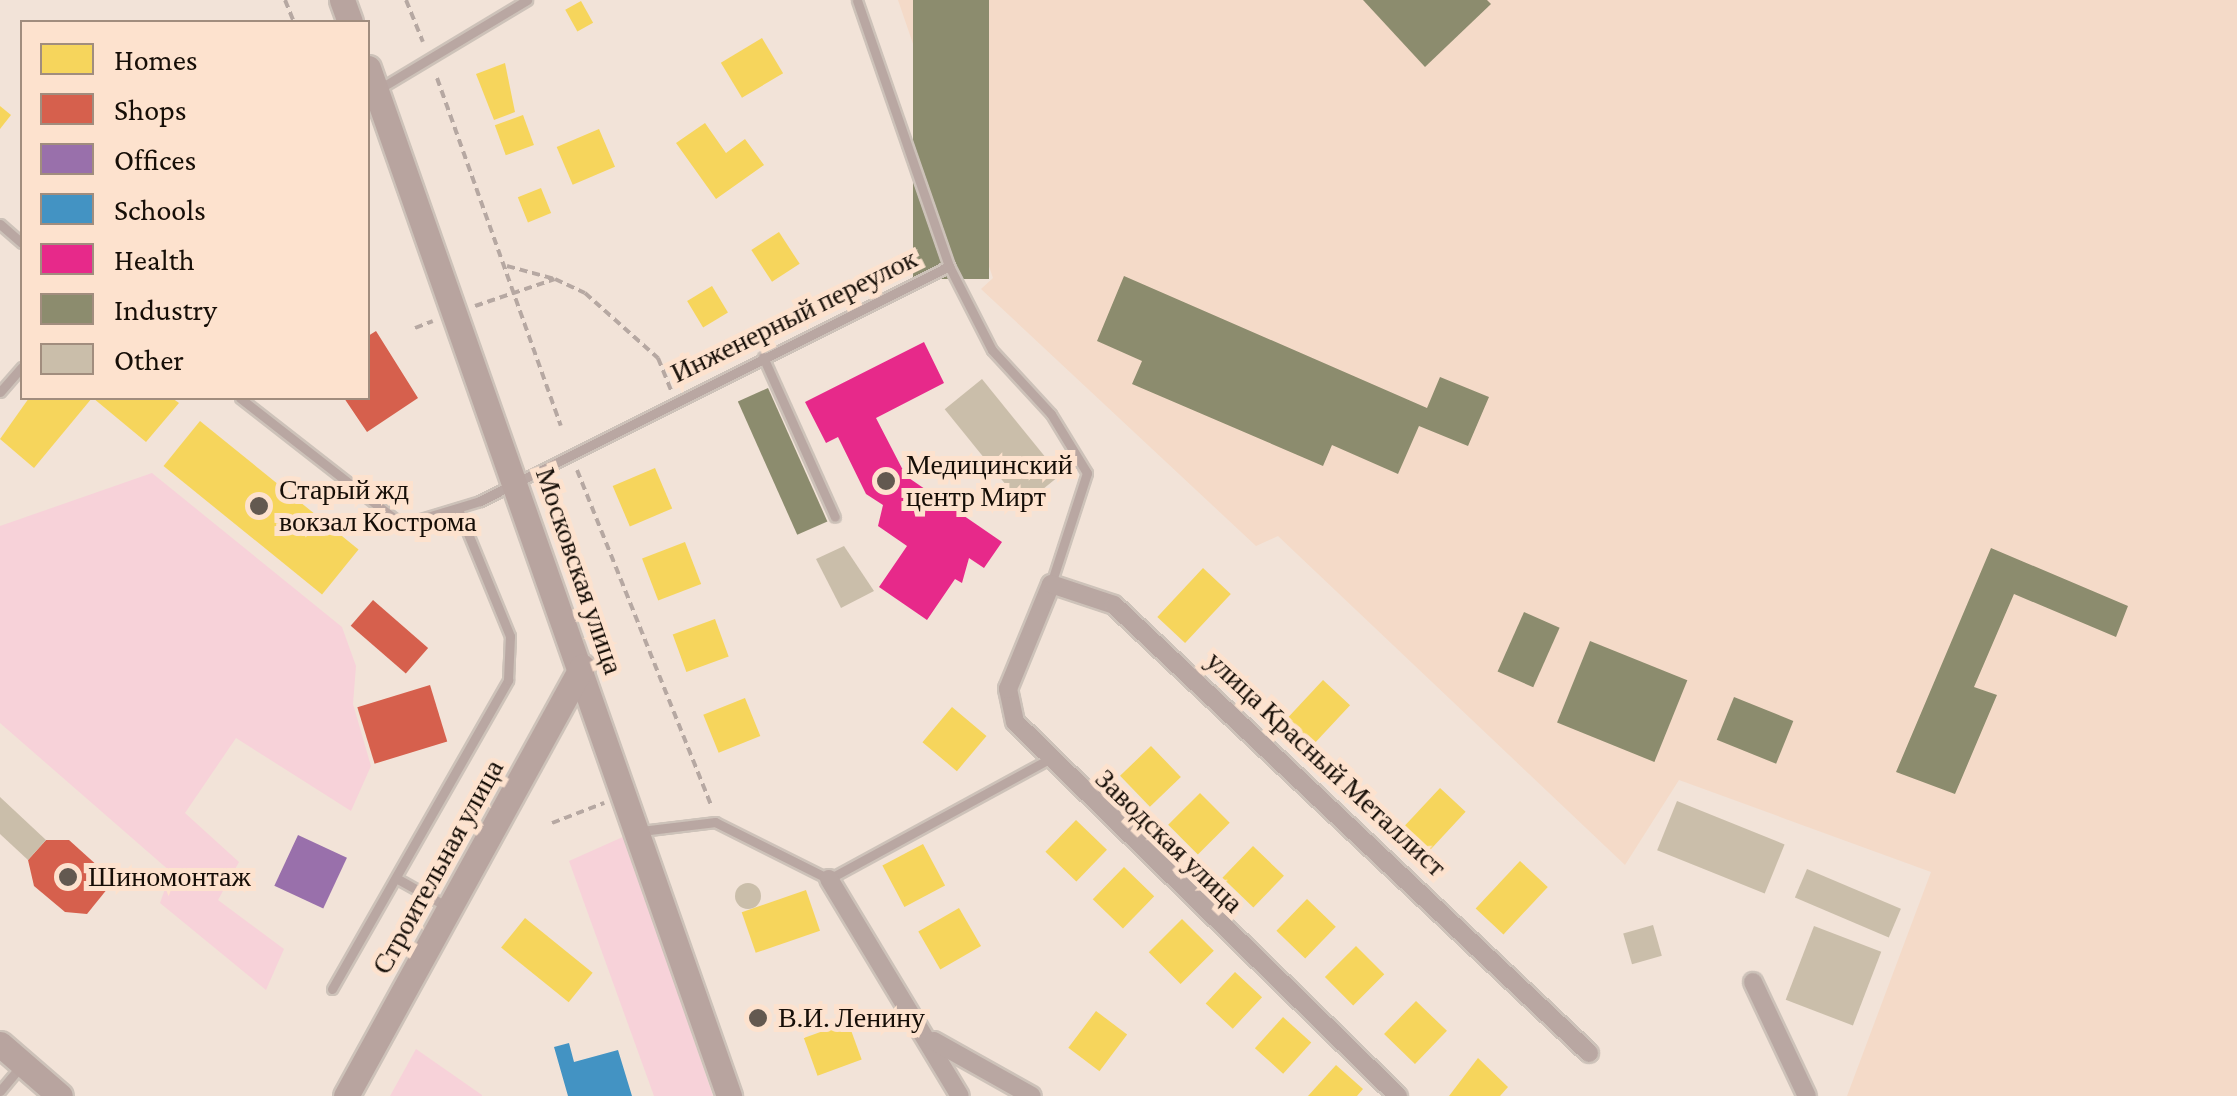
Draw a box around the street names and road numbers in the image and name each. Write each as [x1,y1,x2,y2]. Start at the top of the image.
street label: Инженерный переулок [666,242,922,390]
street label: Московская улица [528,463,630,679]
street label: улица Красный Металлист [1199,644,1453,884]
street label: Строительная улица [365,754,511,980]
street label: Заводская улица [1088,762,1250,920]

